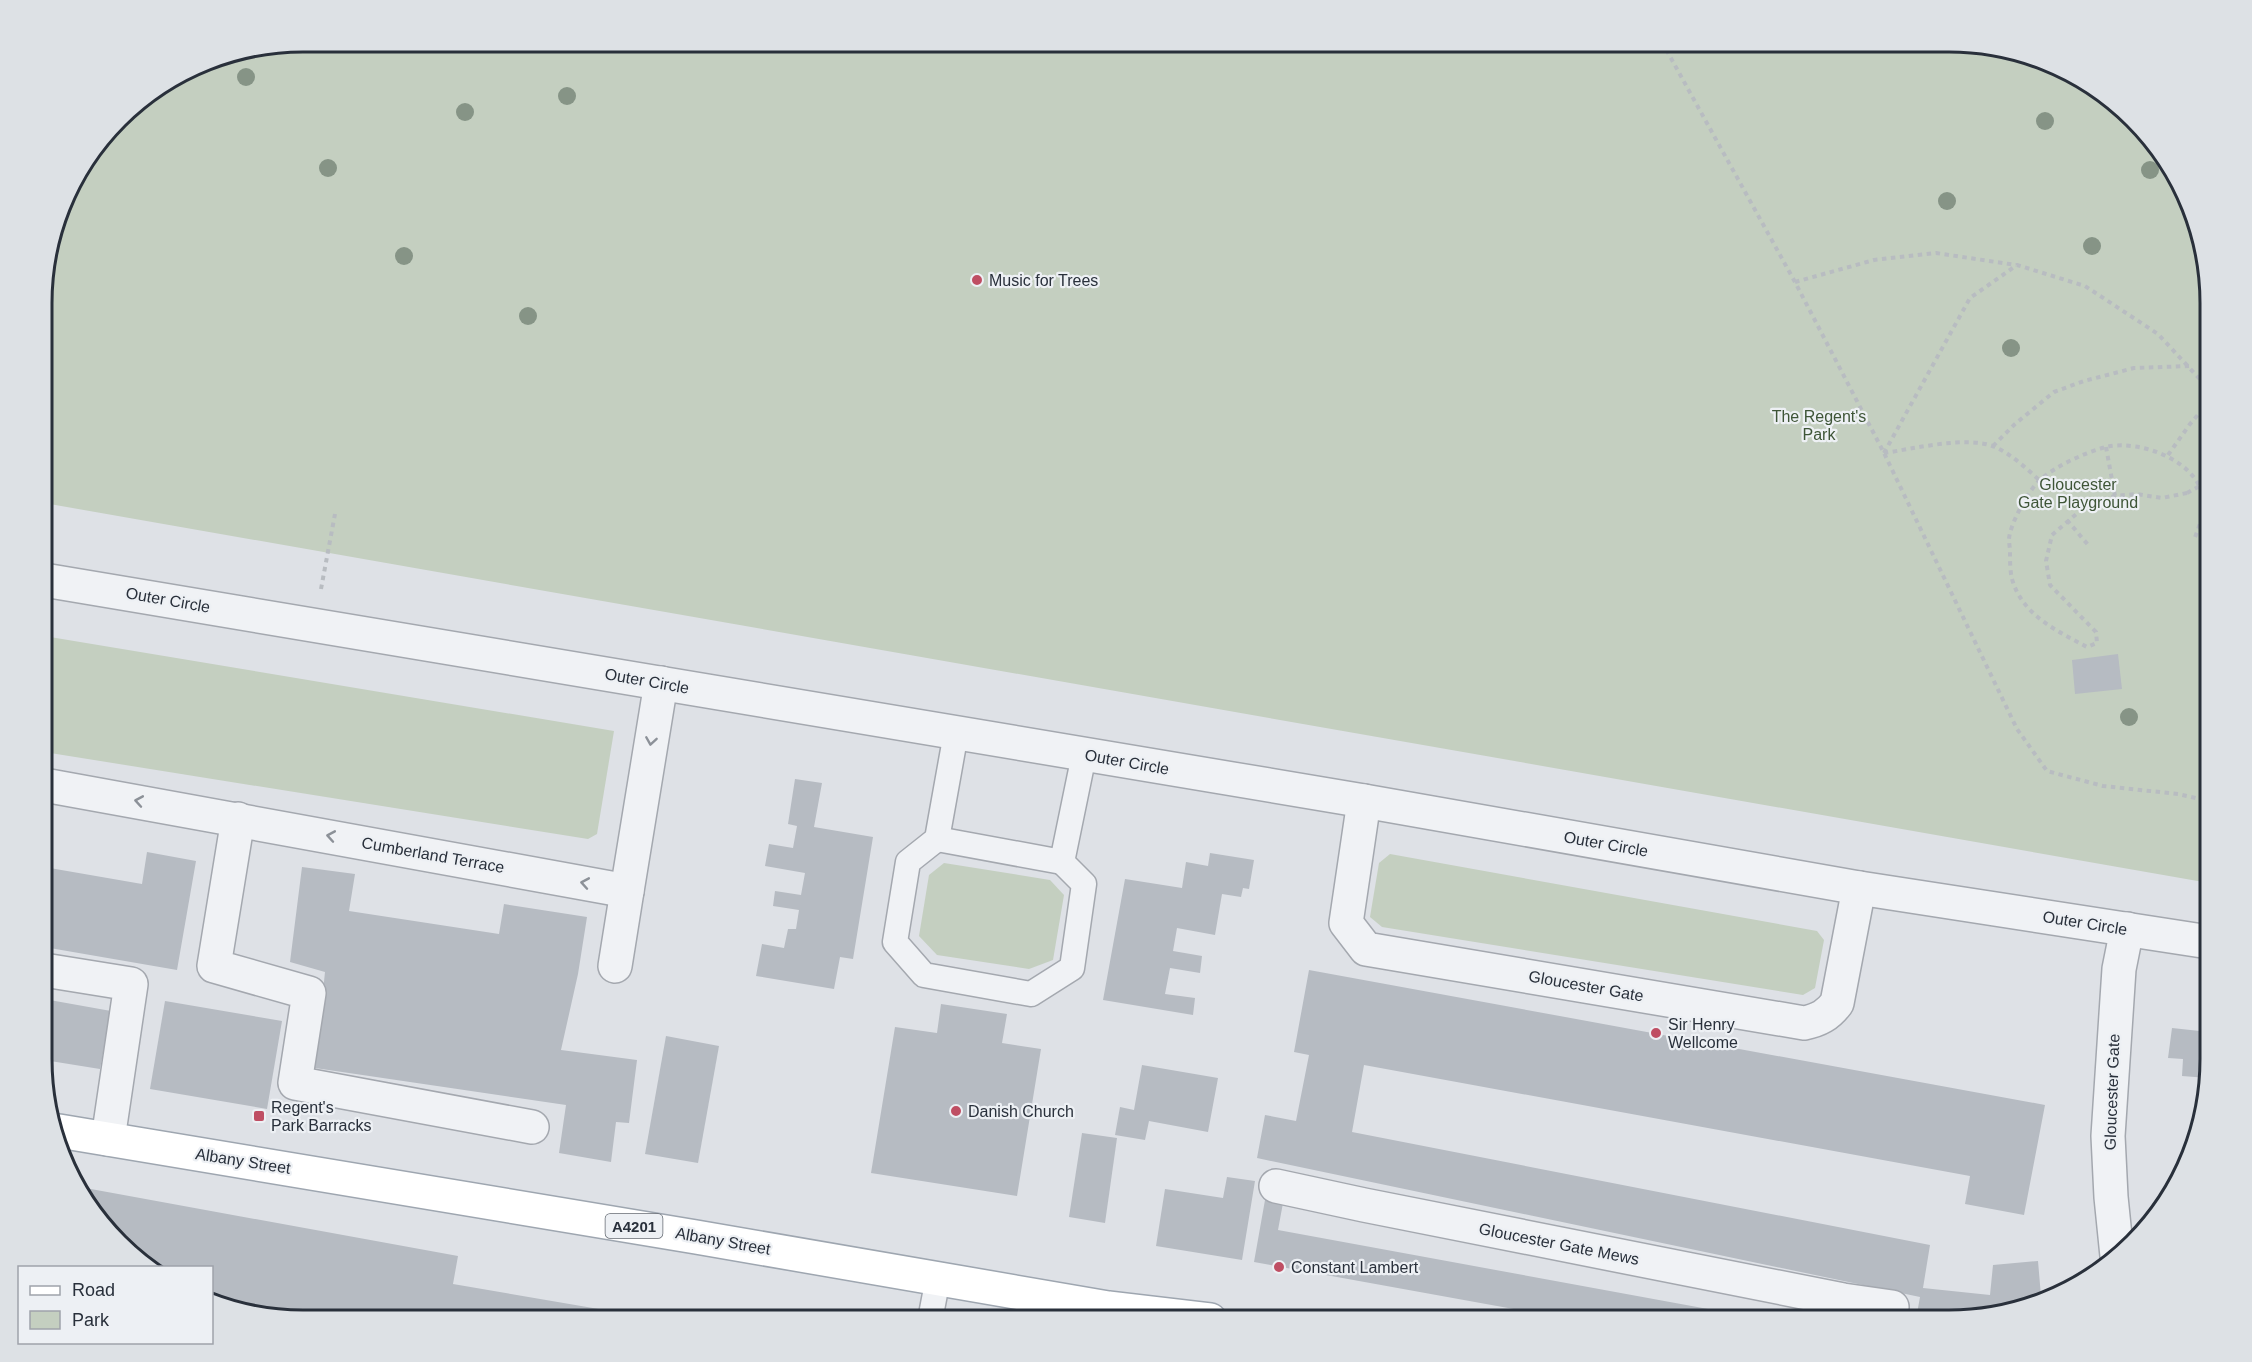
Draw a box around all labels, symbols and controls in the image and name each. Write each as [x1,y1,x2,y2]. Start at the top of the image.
place label: Music for Trees [989,272,1098,289]
marker: Music for Trees [970,273,984,287]
park label: The Regent's Park [1772,408,1866,443]
park label: Gloucester Gate Playground [2018,476,2138,511]
street label: Outer Circle [124,584,212,616]
street label: Outer Circle [603,665,691,697]
one-way arrow [646,736,658,746]
street label: Outer Circle [1083,746,1171,778]
one-way arrow [135,796,144,808]
street label: Outer Circle [1562,828,1650,860]
one-way arrow [326,830,336,843]
street label: Cumberland Terrace [360,834,506,876]
one-way arrow [580,877,590,890]
street label: Outer Circle [2042,908,2129,938]
street label: Gloucester Gate [1527,968,1645,1005]
place label: Sir Henry Wellcome [1668,1016,1738,1051]
marker: Sir Henry Wellcome [1649,1026,1663,1040]
street label: Gloucester Gate [2101,1033,2123,1151]
place label: Regent's Park Barracks [271,1099,371,1134]
place label: Danish Church [968,1103,1074,1120]
marker: Danish Church [949,1104,963,1118]
marker: Regent's Park Barracks [252,1109,266,1123]
street label: Albany Street [194,1145,292,1177]
road number: A4201 [606,1214,662,1238]
street label: Gloucester Gate Mews [1478,1220,1640,1268]
street label: Albany Street [674,1224,772,1258]
place label: Constant Lambert [1291,1259,1419,1276]
marker: Constant Lambert [1272,1260,1286,1274]
legend [18,1266,213,1344]
text: Road [72,1280,115,1300]
text: Park [72,1310,110,1330]

